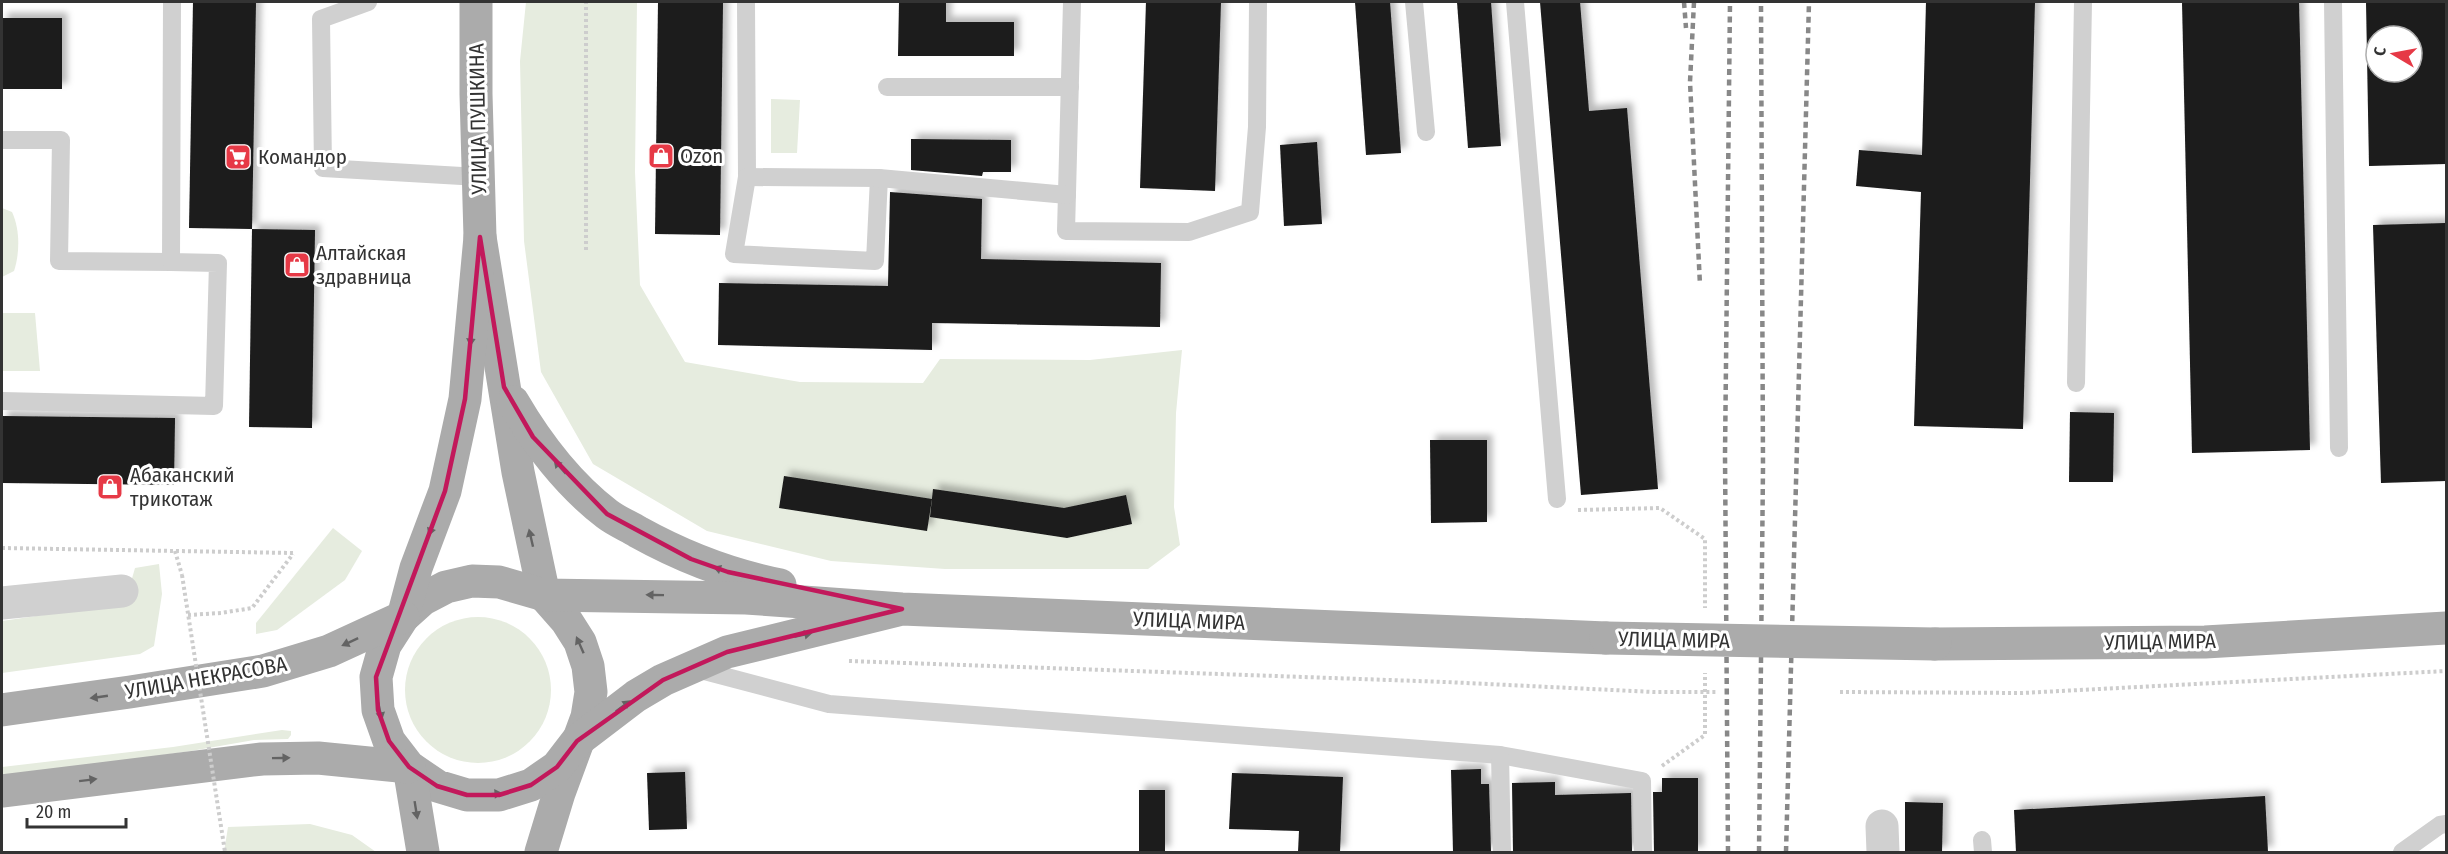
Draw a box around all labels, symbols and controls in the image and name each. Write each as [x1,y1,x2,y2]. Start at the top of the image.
north arrow [2364,24,2424,84]
street label: УЛИЦА ПУШКИНА [464,43,492,196]
text: С [2370,45,2390,57]
shop icon: Ozon [646,141,676,171]
supermarket icon: Командор [223,142,253,172]
place label: Ozon [680,143,723,169]
place label: Командор [258,144,347,170]
place label: Алтайская здравница [316,240,411,290]
shop icon: Алтайская здравница [282,250,312,280]
one-way arrow [466,327,476,346]
one-way arrow [554,460,567,475]
place label: Абаканский трикотаж [130,462,234,512]
shop icon: Абаканский трикотаж [95,472,125,502]
one-way arrow [426,518,436,536]
one-way arrow [526,529,535,548]
one-way arrow [713,564,731,574]
one-way arrow [646,591,665,600]
street label: УЛИЦА МИРА [1132,606,1245,636]
street label: УЛИЦА МИРА [1617,626,1730,654]
street label: УЛИЦА МИРА [2103,628,2216,656]
one-way arrow [793,629,812,639]
one-way arrow [575,635,585,653]
one-way arrow [341,637,358,646]
street label: УЛИЦА НЕКРАСОВА [122,651,289,705]
one-way arrow [89,692,108,701]
one-way arrow [615,700,631,712]
one-way arrow [375,702,385,720]
one-way arrow [272,753,291,763]
one-way arrow [78,775,97,785]
one-way arrow [484,790,503,799]
scale bar [27,791,126,829]
one-way arrow [412,800,421,819]
text: 20 m [36,801,71,823]

